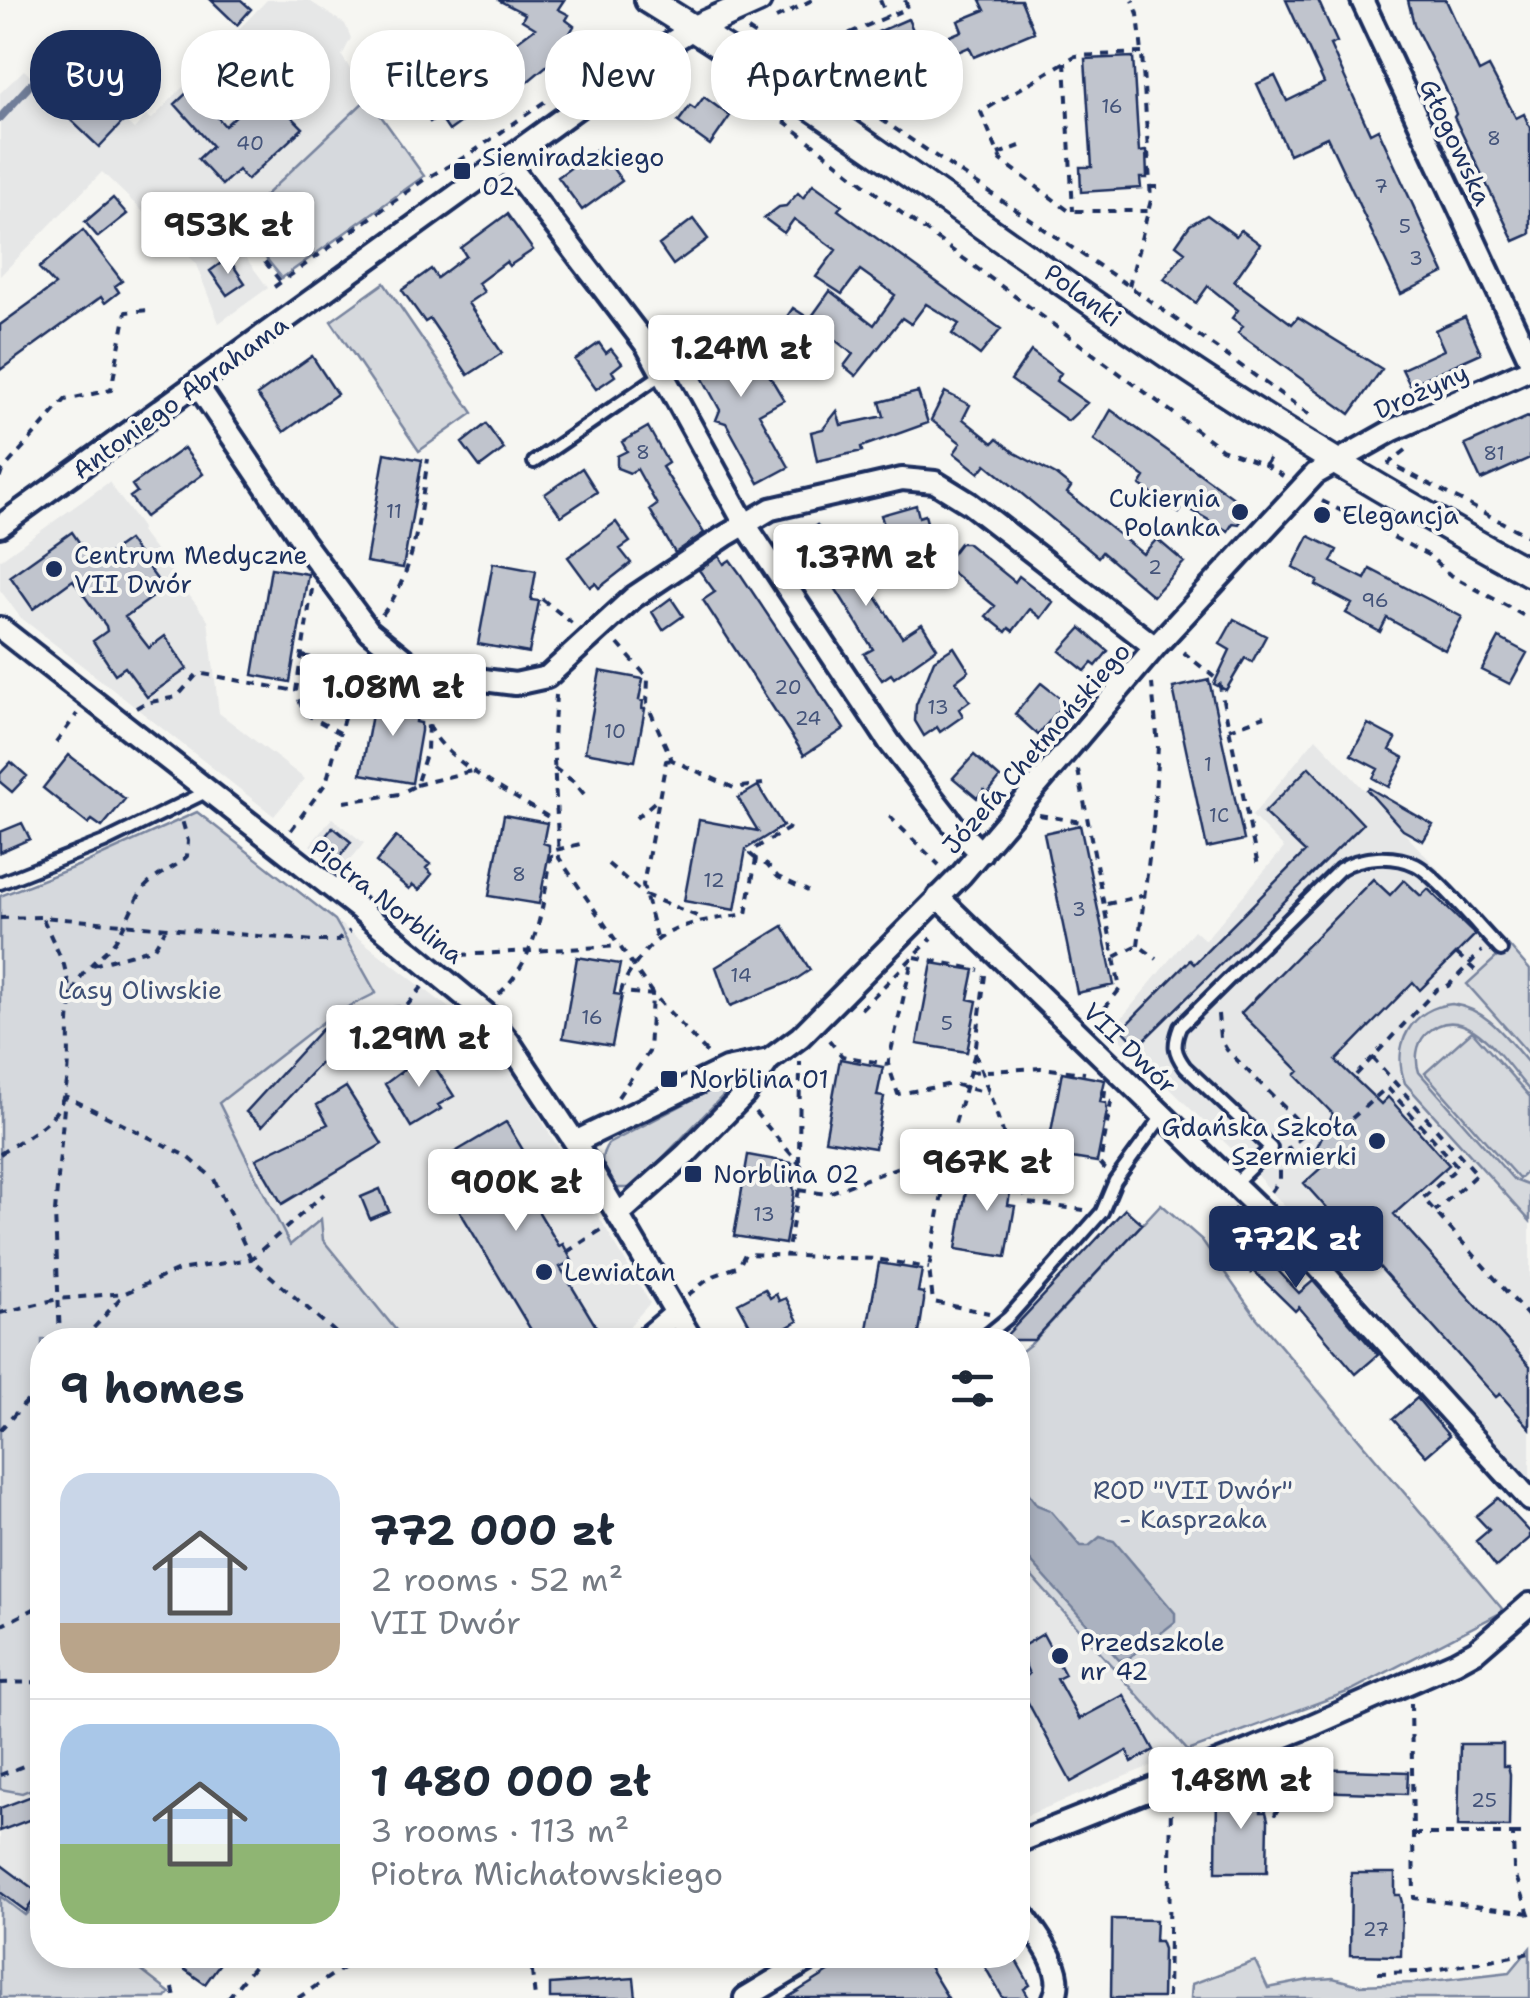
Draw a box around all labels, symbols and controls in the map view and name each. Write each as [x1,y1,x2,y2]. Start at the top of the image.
chip: Buy [30,30,161,120]
chip: Rent [181,30,330,120]
chip: Filters [350,30,525,120]
chip: New [545,30,691,120]
chip: Apartment [711,30,963,120]
street label: Głogowska [1412,73,1500,211]
house number: 16 [1101,93,1123,119]
house number: 8 [1487,125,1501,151]
house number: 40 [236,130,264,156]
place label: Siemiradzkiego 02 [482,140,664,203]
marker: Siemiradzkiego 02 [451,160,473,182]
house number: 7 [1374,173,1388,199]
pin: 953K zł [136,192,320,277]
text: 953K zł [163,203,293,246]
house number: 5 [1399,213,1411,239]
house number: 3 [1409,245,1423,271]
street label: Polanki [1037,255,1129,335]
street label: Antoniego Abrahama [65,307,295,487]
pin: 1.24M zł [638,315,844,400]
text: 1.24M zł [670,326,812,369]
street label: Drożyny [1369,355,1473,427]
house number: 8 [636,439,650,465]
house number: 81 [1483,440,1505,466]
place label: Cukiernia Polanka [1109,481,1220,544]
house number: 11 [386,498,402,524]
place label: Elegancja [1342,498,1459,532]
marker: Cukiernia Polanka [1229,501,1251,523]
marker: Elegancja [1311,504,1333,526]
pin: 1.37M zł [763,524,969,609]
text: 1.37M zł [795,535,937,578]
place label: Centrum Medyczne VII Dwór [74,538,308,601]
house number: 2 [1148,554,1162,580]
marker: Centrum Medyczne VII Dwór [43,558,65,580]
house number: 96 [1361,587,1389,613]
street label: Józefa Chełmońskiego [934,635,1138,861]
pin: 1.08M zł [290,654,496,739]
text: 1.08M zł [322,665,464,708]
house number: 20 [774,674,802,700]
house number: 13 [927,694,949,720]
house number: 24 [795,705,821,731]
house number: 10 [604,718,626,744]
house number: 1 [1204,751,1212,777]
house number: 1C [1209,802,1229,828]
street label: Piotra Norblina [304,831,471,972]
house number: 8 [512,861,526,887]
house number: 12 [703,867,725,893]
house number: 3 [1072,896,1086,922]
house number: 14 [730,962,752,988]
park label: Lasy Oliwskie [58,973,222,1007]
street label: VII Dwór [1076,995,1184,1101]
house number: 16 [581,1004,603,1030]
pin: 1.29M zł [316,1005,522,1090]
house number: 5 [941,1010,953,1036]
text: 1.29M zł [348,1016,490,1059]
place label: Norblina 01 [689,1062,829,1096]
marker: Norblina 01 [658,1068,680,1090]
place label: Gdańska Szkoła Szermierki [1162,1110,1357,1173]
pin: 967K zł [895,1129,1079,1214]
marker: Gdańska Szkoła Szermierki [1366,1130,1388,1152]
text: 967K zł [922,1140,1052,1183]
pin: 900K zł [424,1149,608,1234]
place label: Norblina 02 [713,1157,859,1191]
text: 900K zł [450,1160,582,1203]
marker: Norblina 02 [682,1163,704,1185]
house number: 13 [753,1201,775,1227]
pin: 772K zł [1204,1206,1388,1291]
text: 772K zł [1231,1217,1361,1260]
place label: Lewiatan [564,1255,676,1289]
marker: Lewiatan [533,1261,555,1283]
text: 9 homes [60,1360,245,1416]
icon: filters [945,1361,1000,1416]
park label: ROD "VII Dwór" - Kasprzaka [1093,1473,1293,1536]
text: 772 000 zł [370,1502,614,1558]
icon: home [140,1513,260,1633]
text: 2 rooms · 52 m² [370,1558,623,1601]
text: VII Dwór [370,1601,521,1644]
place label: Przedszkole nr 42 [1080,1625,1225,1688]
marker: Przedszkole nr 42 [1049,1645,1071,1667]
pin: 1.48M zł [1138,1747,1344,1832]
text: 1 480 000 zł [370,1753,651,1809]
text: 1.48M zł [1170,1758,1312,1801]
icon: home [140,1764,260,1884]
house number: 25 [1471,1787,1497,1813]
text: 3 rooms · 113 m² [370,1809,629,1852]
text: Piotra Michałowskiego [370,1852,723,1895]
house number: 27 [1363,1916,1389,1942]

